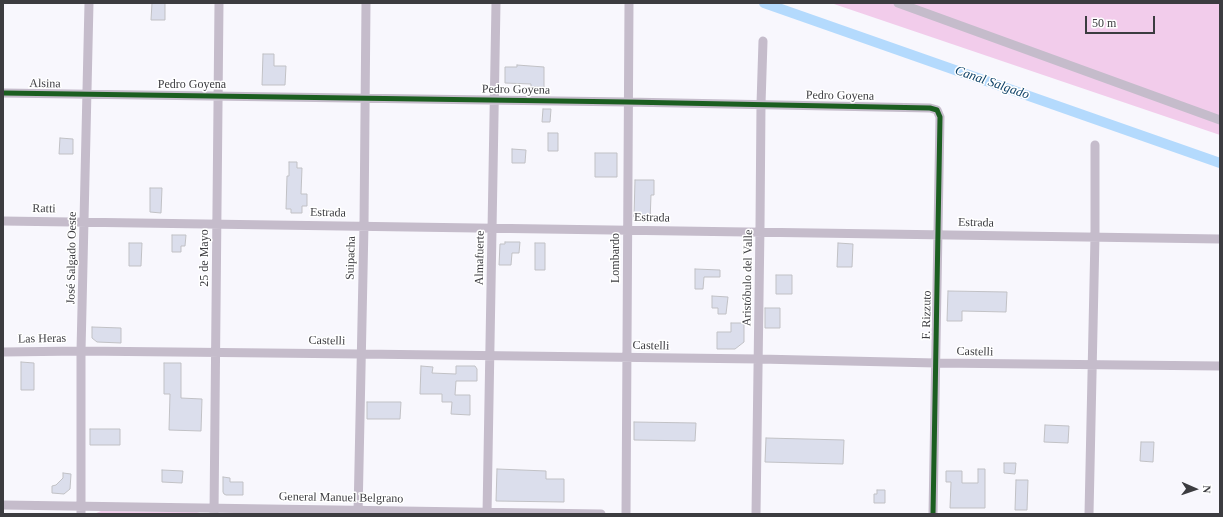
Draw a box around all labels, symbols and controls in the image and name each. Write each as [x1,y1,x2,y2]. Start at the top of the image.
scale bar [1087,8,1157,34]
text: 50 m [1092,16,1116,30]
water label: Canal Salgado [953,63,1031,103]
street label: Alsina [29,77,61,91]
street label: Pedro Goyena [158,78,226,92]
street label: Pedro Goyena [482,82,550,98]
street label: Pedro Goyena [806,88,874,104]
street label: Ratti [32,202,56,216]
street label: Estrada [310,205,346,221]
street label: Estrada [634,210,670,226]
street label: José Salgado Oeste [64,212,80,304]
street label: Estrada [958,215,994,231]
street label: 25 de Mayo [198,229,212,287]
street label: Aristóbulo del Valle [740,230,756,326]
street label: Almafuerte [472,231,488,285]
street label: Lombardo [609,233,623,283]
street label: Suipacha [343,236,359,280]
street label: F. Rizzuto [919,290,935,340]
street label: Las Heras [18,331,66,347]
street label: Castelli [309,333,345,349]
street label: Castelli [633,338,669,354]
street label: Castelli [957,344,993,360]
north arrow [1175,469,1215,509]
text: N [1201,485,1213,494]
street label: General Manuel Belgrano [279,490,403,506]

